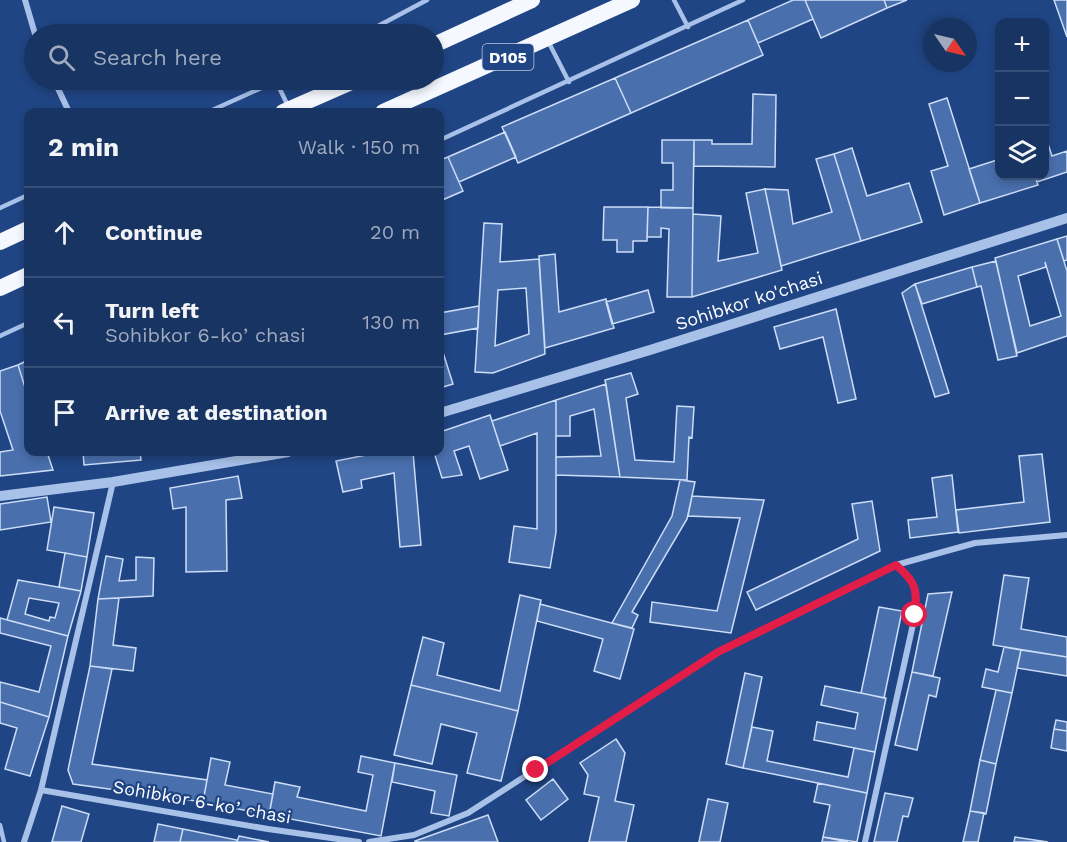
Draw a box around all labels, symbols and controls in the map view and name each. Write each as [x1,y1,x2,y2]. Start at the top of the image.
north arrow [923,18,977,72]
map controls [995,18,1049,180]
button: + [995,18,1049,72]
search box [24,24,444,90]
icon: search [45,41,78,74]
road number: D105 [482,44,534,70]
text: Search here [93,45,222,70]
button: − [995,72,1049,126]
button: layers [995,126,1049,180]
text: 2 min [48,132,119,162]
text: Walk · 150 m [298,135,420,159]
icon: ahead [48,216,81,249]
text: Continue [105,220,203,245]
text: 20 m [370,220,420,244]
street label: Sohibkor ko'chasi [673,267,825,334]
text: Turn left [105,298,199,323]
icon: left [48,306,81,339]
text: 130 m [362,310,420,334]
text: Sohibkor 6-koʼchasi [105,323,306,347]
icon: arrive [48,396,81,429]
text: Arrive at destination [105,400,328,425]
route start [901,601,927,627]
route end [522,756,548,782]
street label: Sohibkor 6-koʼchasi [111,775,293,828]

